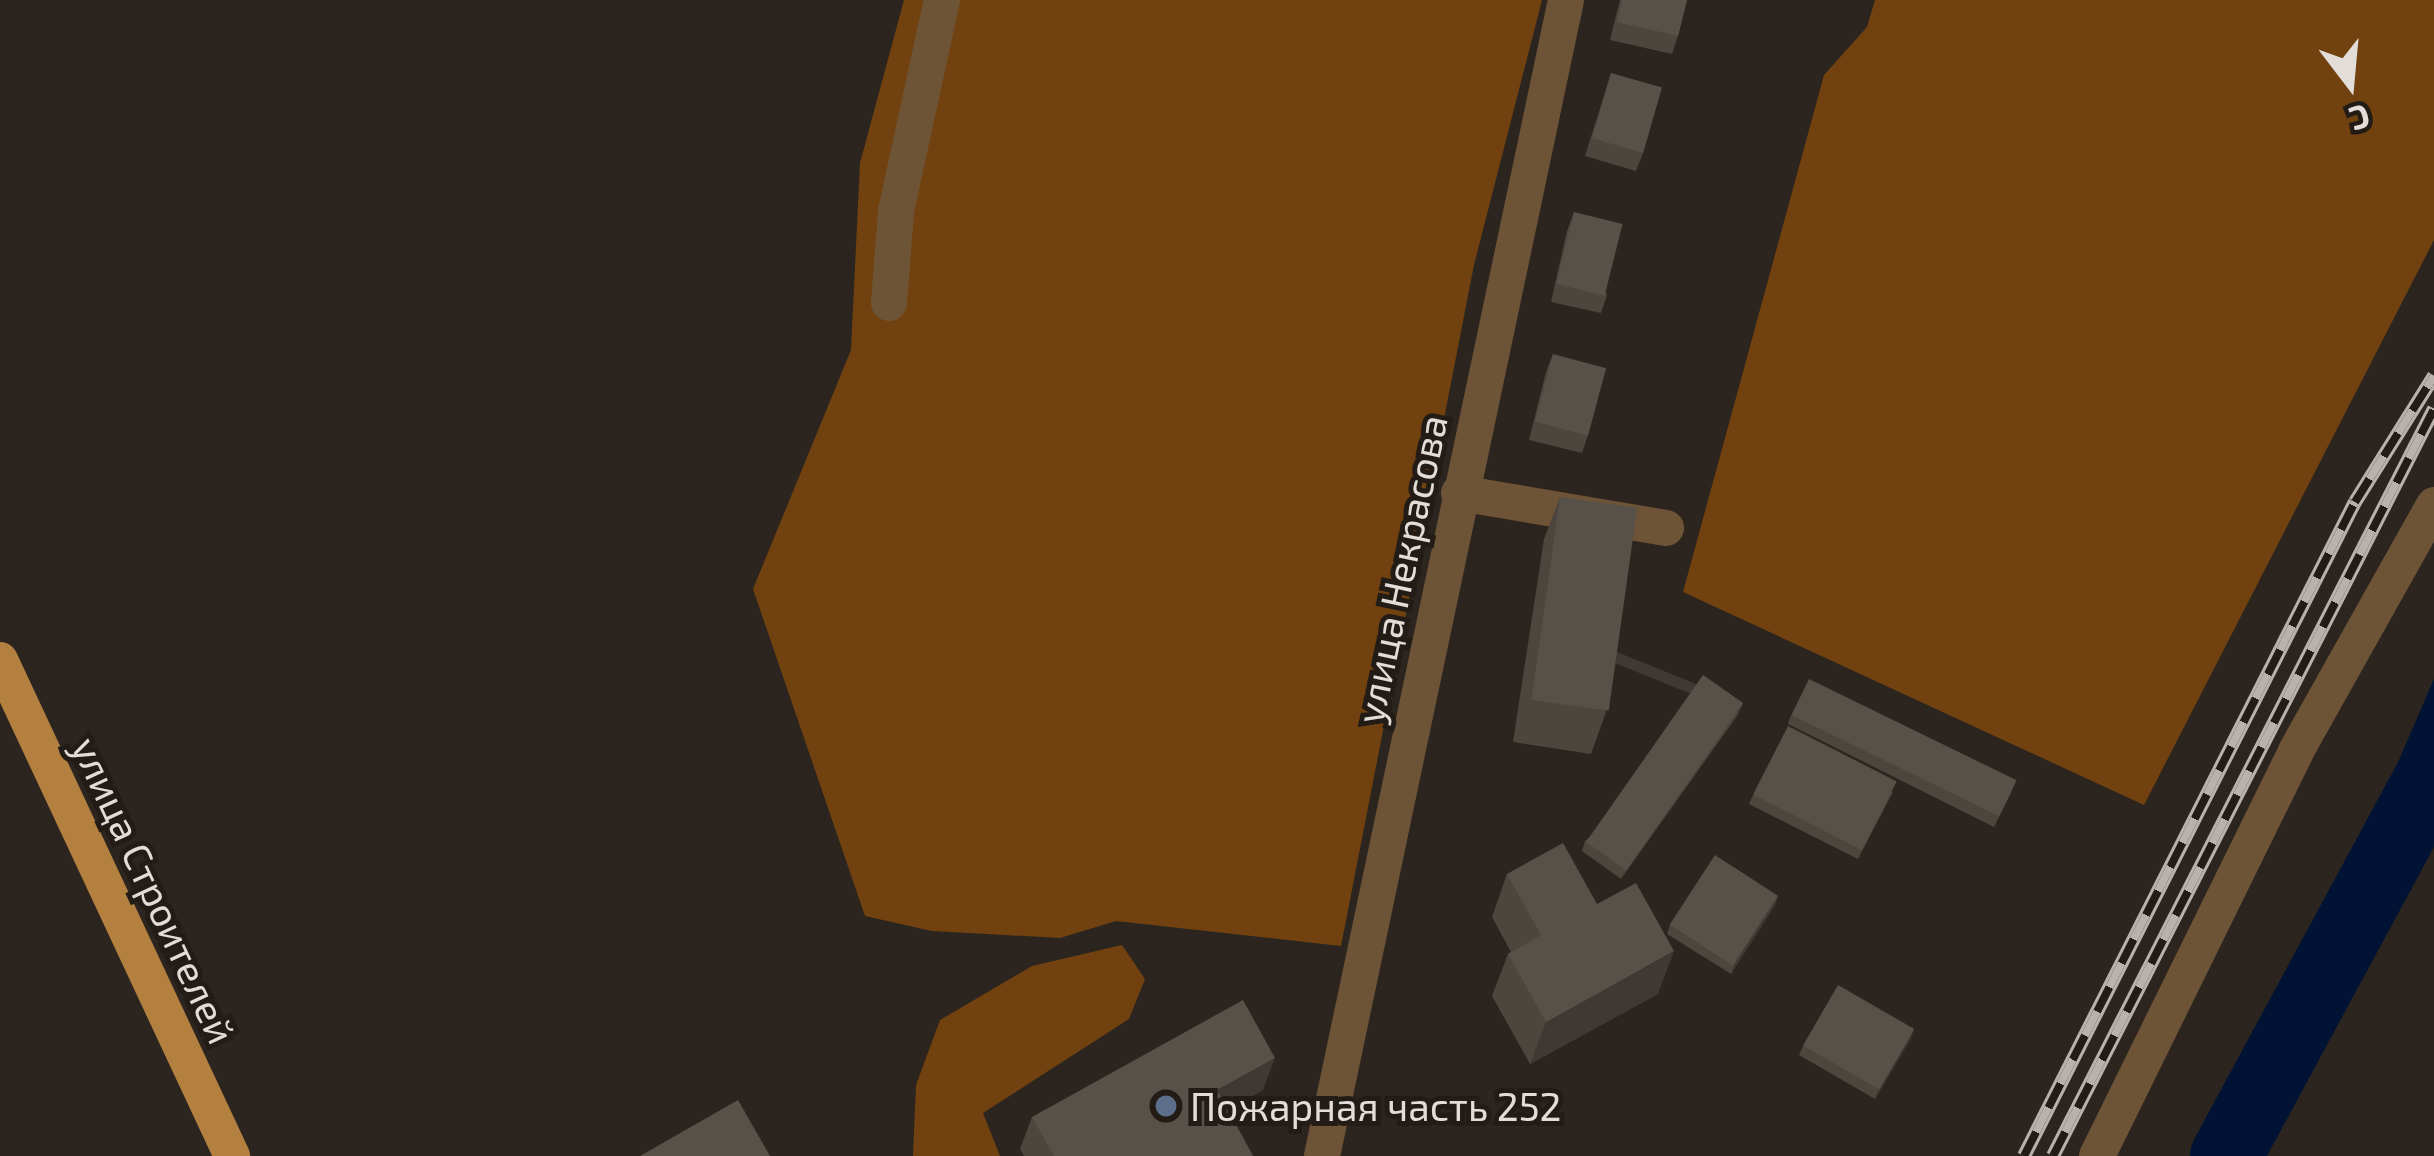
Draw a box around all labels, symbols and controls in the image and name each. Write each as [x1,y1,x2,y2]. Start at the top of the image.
north arrow [2290,24,2410,144]
text: С [2345,97,2375,141]
street label: улица Некрасова [1345,410,1457,728]
street label: улица Строителей [63,729,245,1051]
place label: Пожарная часть 252 [1190,1083,1562,1129]
marker: Пожарная часть 252 [1153,1093,1179,1119]

